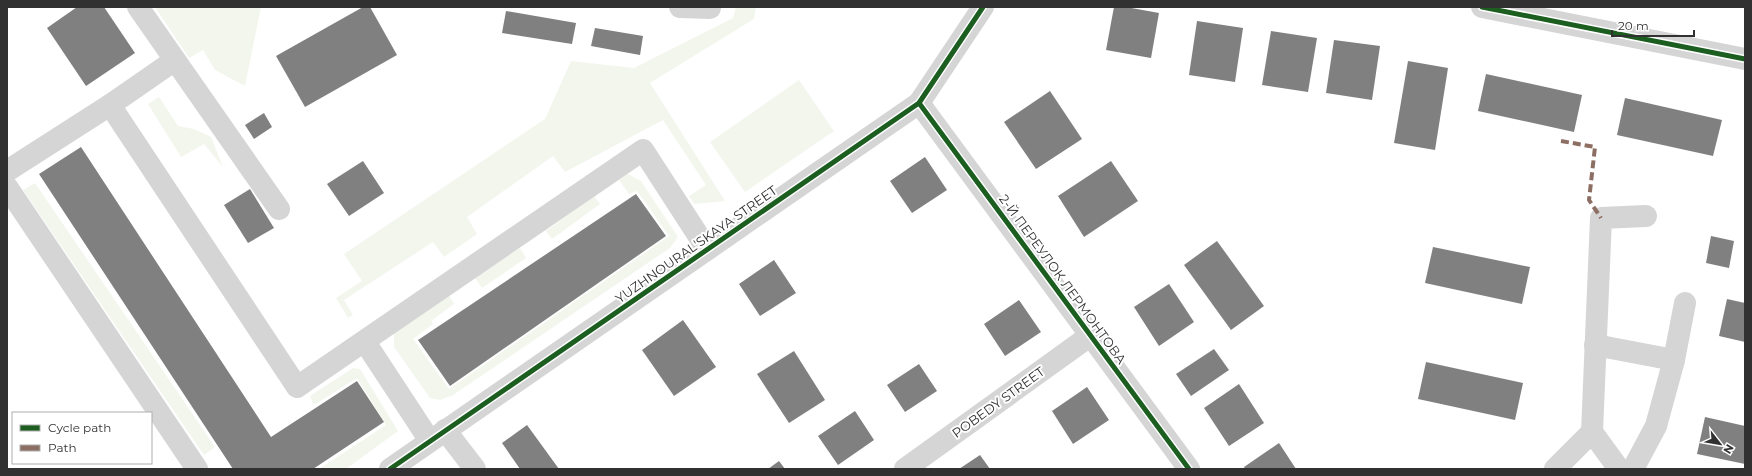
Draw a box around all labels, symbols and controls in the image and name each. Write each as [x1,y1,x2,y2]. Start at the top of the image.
scale bar [1612,12,1694,38]
text: 20 m [1618,18,1649,33]
street label: YUZHNOURAL'SKAYA STREET [612,182,780,306]
street label: 2-Й ПЕРЕУЛОК ЛЕРМОНТОВА [996,191,1130,367]
street label: POBEDY STREET [949,363,1048,441]
legend [12,412,152,464]
text: Cycle path [48,420,111,435]
north arrow [1700,424,1740,464]
text: Path [48,440,77,455]
text: N [1720,442,1737,457]

